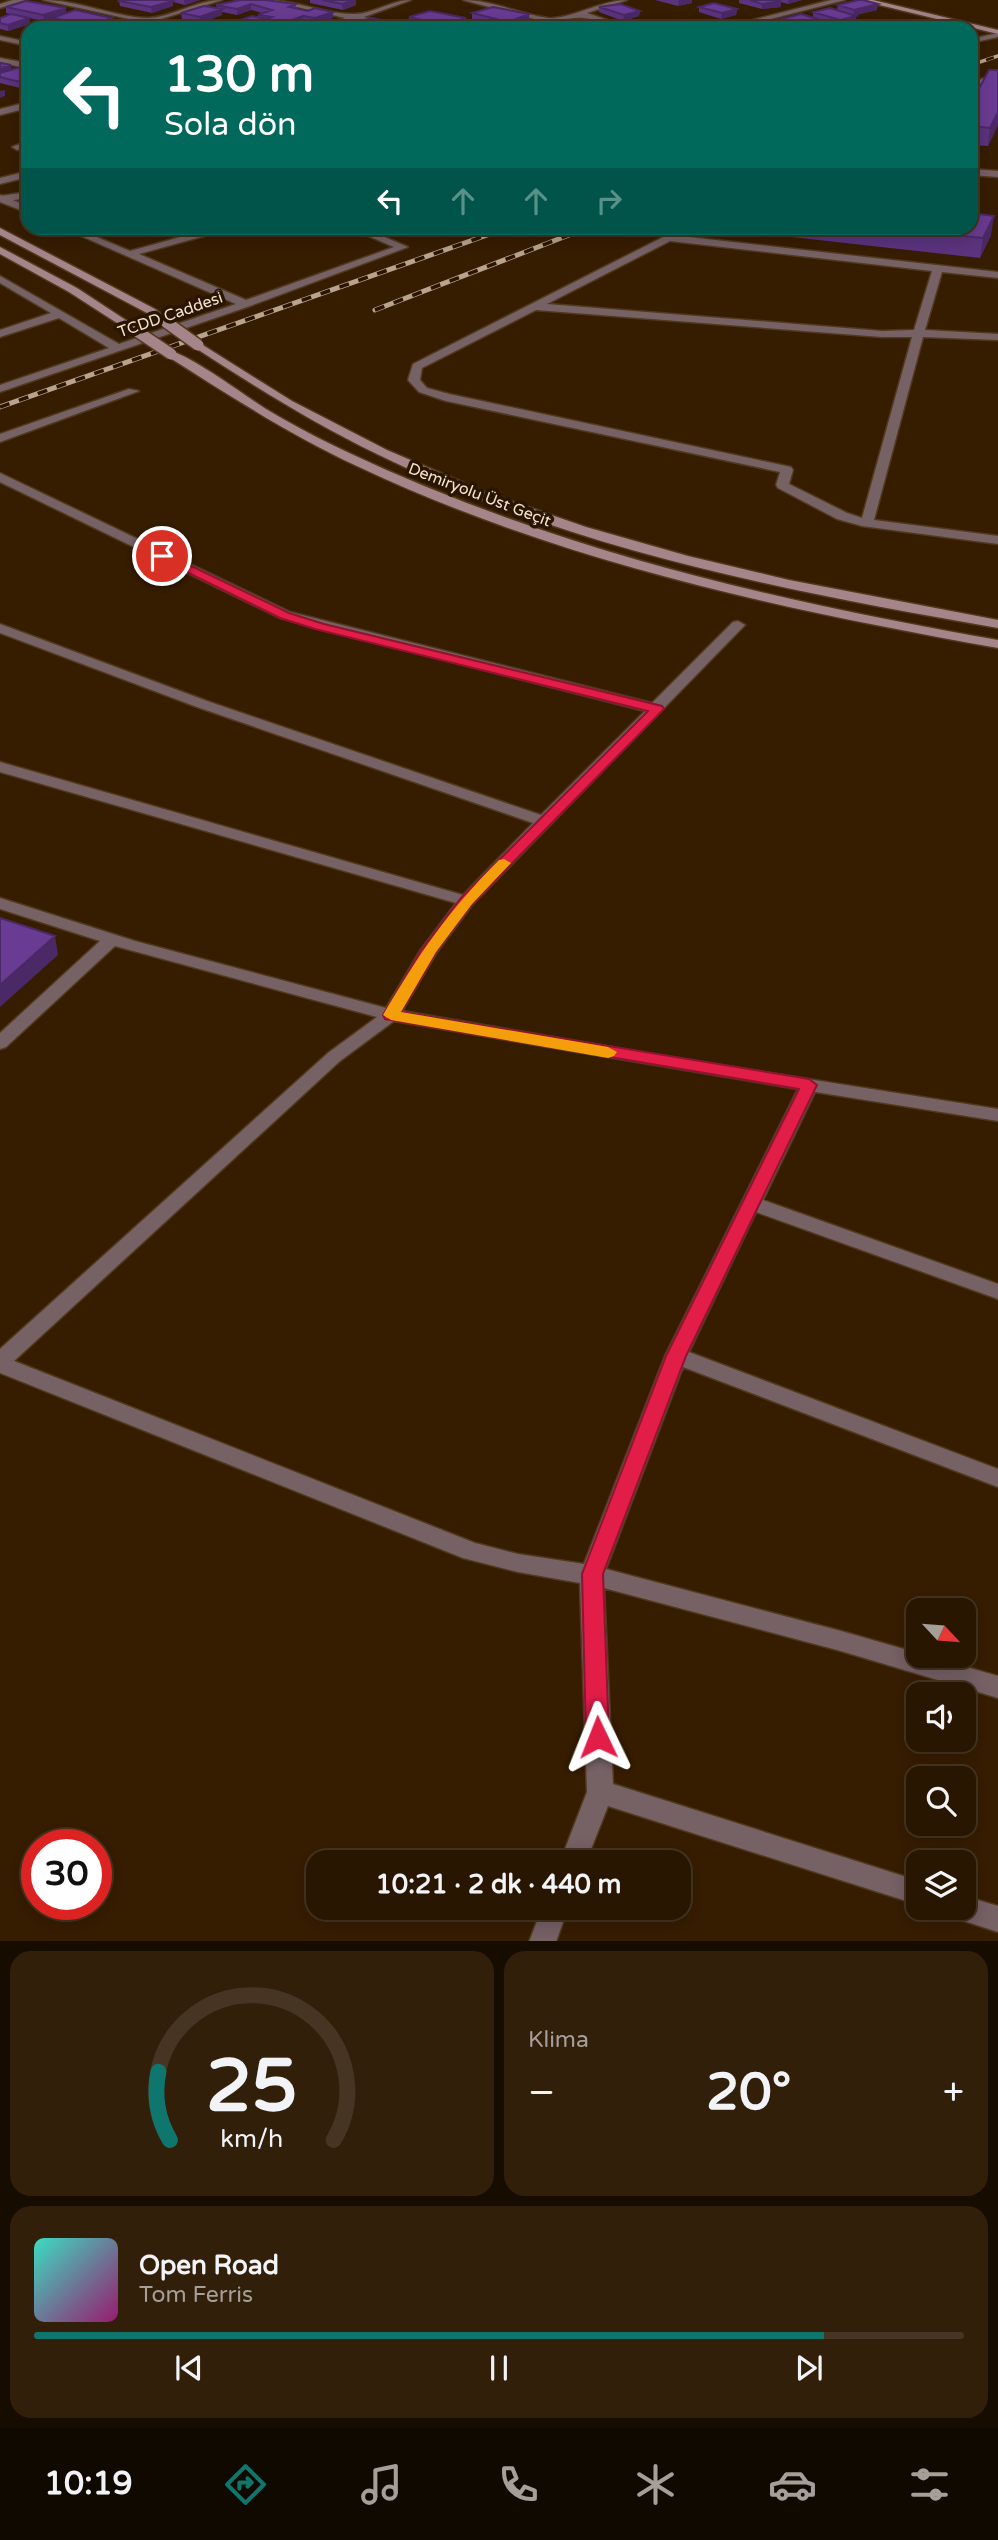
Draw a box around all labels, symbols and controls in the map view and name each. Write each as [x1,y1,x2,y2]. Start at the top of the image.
text: 130 m [164,46,314,105]
icon: left [49,49,140,140]
text: Sola dön [164,106,297,144]
icon: left [371,182,409,220]
icon: ahead [444,182,482,220]
icon: ahead [517,182,555,220]
icon: right [590,182,628,220]
street label: TCDD Caddesi [115,288,225,342]
street label: Demiryolu Üst Geçit [405,459,554,531]
pin [132,526,192,586]
icon: arrive [143,537,181,575]
north arrow [906,1598,976,1668]
map controls [906,1598,976,1920]
button: sound [906,1682,976,1752]
position arrow [561,1700,635,1774]
button: search [906,1766,976,1836]
speed limit sign: 30 [21,1829,112,1920]
button: layers [906,1850,976,1920]
text: 10:21 · 2 dk · 440 m [376,1869,621,1900]
text: Klima [528,2026,589,2054]
text: 25 [206,2043,298,2131]
text: 20° [706,2061,791,2124]
text: − [528,2070,555,2116]
text: + [943,2070,964,2116]
text: km/h [221,2123,283,2153]
text: Open Road [139,2250,279,2281]
text: Tom Ferris [139,2281,253,2309]
icon: previous [170,2349,208,2387]
icon: pause [480,2349,518,2387]
icon: next [790,2349,828,2387]
icon: directions [221,2460,270,2509]
icon: music [357,2460,406,2509]
icon: phone [494,2460,543,2509]
icon: climate [631,2460,680,2509]
icon: car [768,2460,817,2509]
icon: filters [905,2460,954,2509]
text: 10:19 [44,2465,133,2503]

